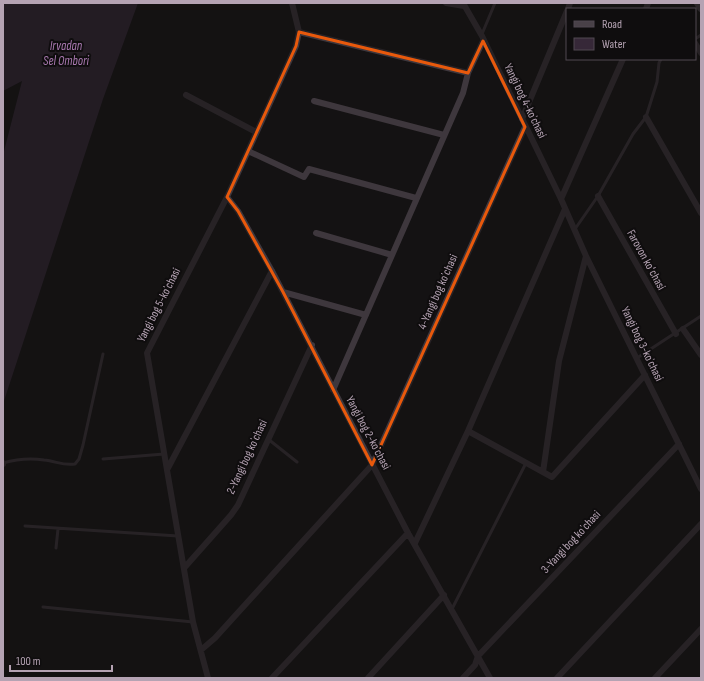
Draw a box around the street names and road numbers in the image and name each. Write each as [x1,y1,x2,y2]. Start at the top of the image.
street label: Yangi bog 4-koʼchasi [500,61,550,141]
street label: Farovon koʻchasi [623,227,669,293]
street label: 4-Yangi bog koʼchasi [415,252,461,332]
street label: Yangi bog 5-koʼchasi [134,265,184,345]
street label: Yangi bog 3-koʼchasi [617,304,667,384]
street label: Yangi bog 2-koʼchasi [342,394,394,472]
street label: 2-Yangi bog koʼchasi [223,417,271,497]
street label: 3-Yangi bog koʼchasi [538,507,604,577]

